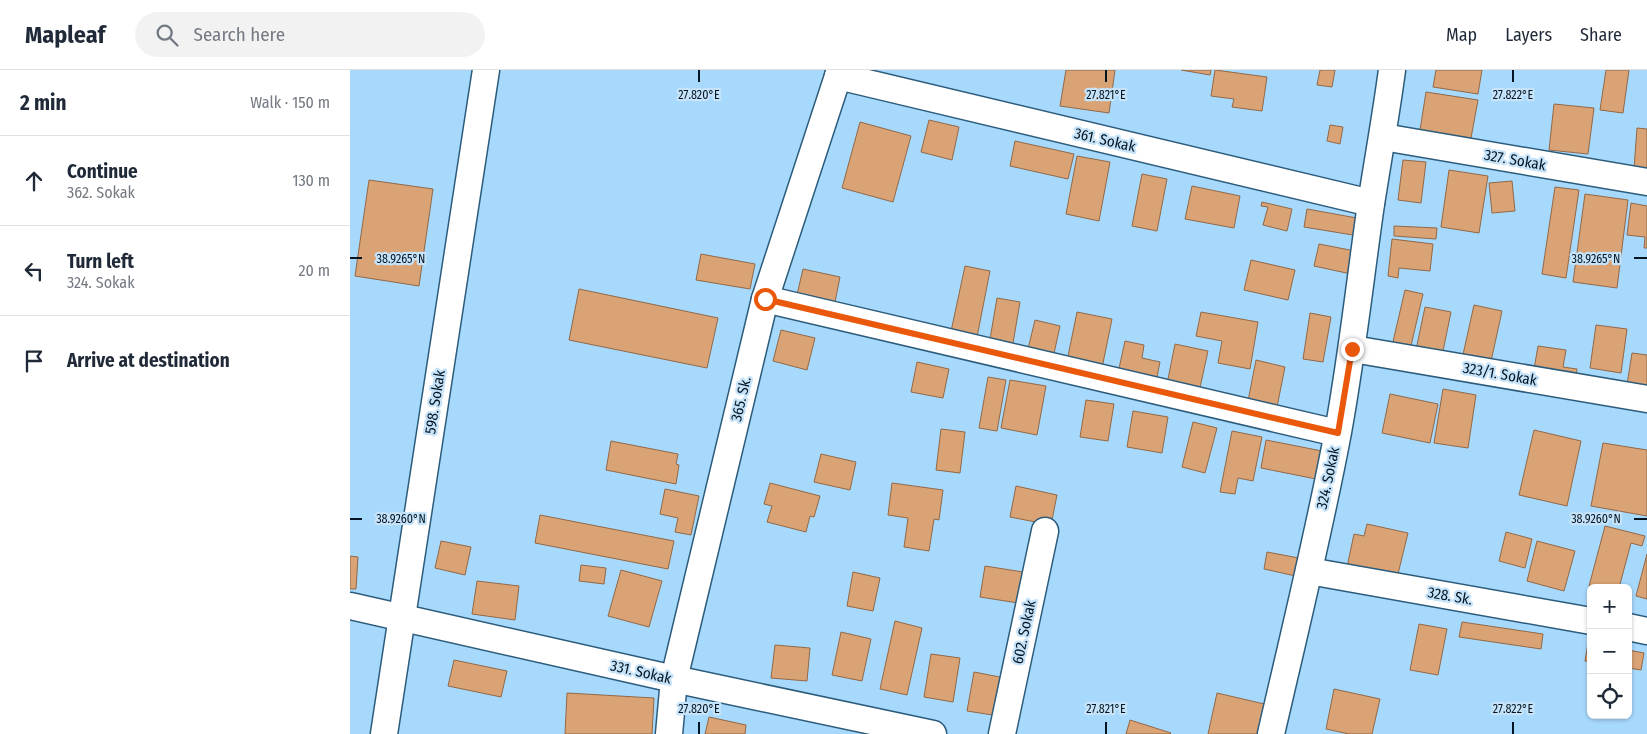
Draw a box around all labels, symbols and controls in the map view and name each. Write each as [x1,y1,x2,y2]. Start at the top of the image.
search box [135,12,485,57]
text: Mapleaf [25,21,105,49]
icon: search [153,21,181,49]
text: Search here [193,23,285,46]
text: Map [1446,24,1477,46]
text: Layers [1505,24,1552,46]
text: Share [1580,24,1622,46]
text: 27.820°E [678,88,720,102]
text: 27.821°E [1086,88,1126,102]
text: 27.822°E [1493,88,1534,102]
text: 2 min [20,90,67,116]
text: Walk · 150 m [250,93,330,112]
street label: 361. Sokak [1073,124,1137,156]
street label: 327. Sokak [1483,146,1547,174]
text: Continue [67,160,138,183]
icon: ahead [20,167,48,195]
text: 130 m [292,171,330,190]
text: 362. Sokak [67,183,135,202]
text: Turn left [67,250,134,273]
text: 38.9265°N [377,252,425,266]
text: 38.9265°N [1572,252,1620,266]
icon: left [20,257,48,285]
text: 20 m [299,261,330,280]
text: 324. Sokak [67,273,135,292]
route start [754,288,777,311]
route end [1341,338,1364,361]
icon: arrive [20,347,48,375]
text: Arrive at destination [67,349,230,372]
street label: 323/1. Sokak [1462,359,1538,389]
street label: 598. Sokak [421,369,449,435]
street label: 365. Sk. [727,375,755,423]
street label: 324. Sokak [1313,445,1343,511]
text: 38.9260°N [376,512,426,526]
text: 38.9260°N [1571,512,1621,526]
street label: 328. Sk. [1426,583,1474,609]
map controls [1587,584,1632,719]
button: + [1587,584,1632,629]
street label: 602. Sokak [1008,598,1040,666]
button: − [1587,629,1632,674]
street label: 331. Sokak [609,656,673,688]
button: locate [1587,674,1632,719]
text: 27.820°E [678,702,720,716]
text: 27.821°E [1086,702,1126,716]
text: 27.822°E [1493,702,1534,716]

